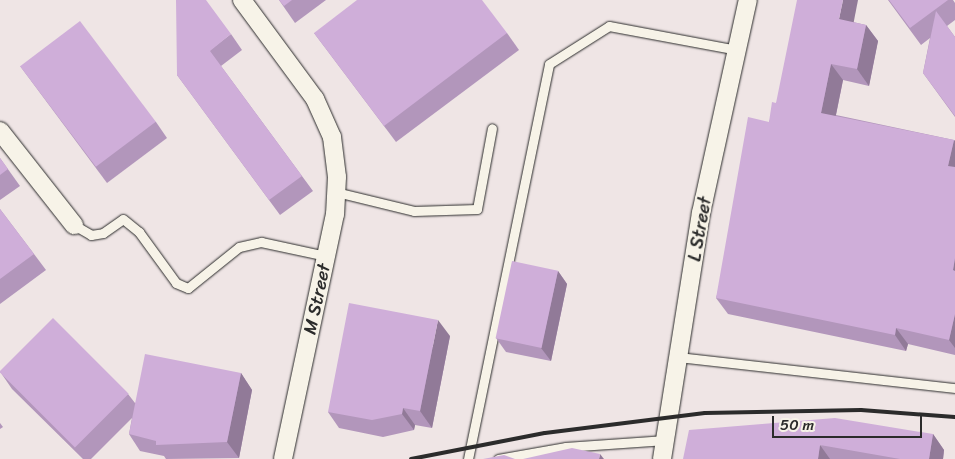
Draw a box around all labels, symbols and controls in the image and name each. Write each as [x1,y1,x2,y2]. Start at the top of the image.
street label: L Street [684,195,716,263]
street label: M Street [299,262,335,336]
scale bar [775,406,925,438]
text: 50 m [780,412,814,438]

